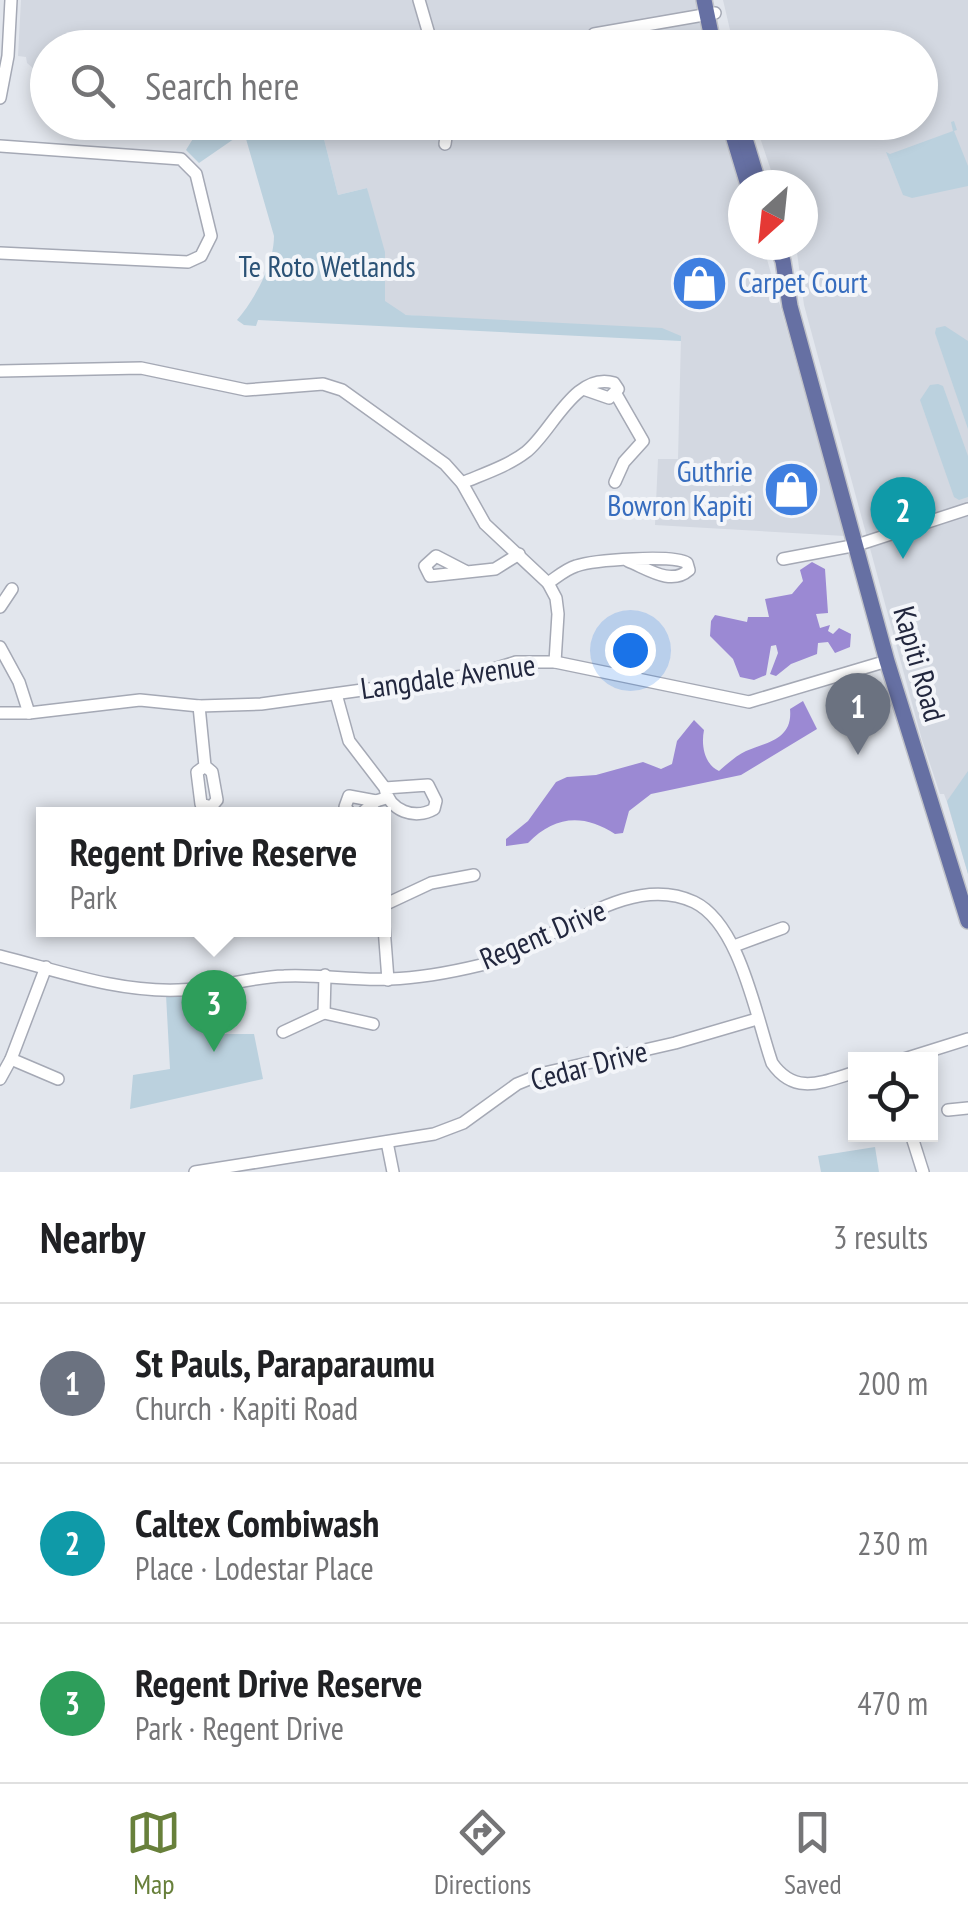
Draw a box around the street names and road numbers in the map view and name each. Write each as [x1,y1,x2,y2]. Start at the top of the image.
street label: Kapiti Road [885,601,955,726]
street label: Langdale Avenue [358,644,538,707]
street label: Regent Drive [474,890,611,978]
street label: Cedar Drive [526,1030,651,1099]

